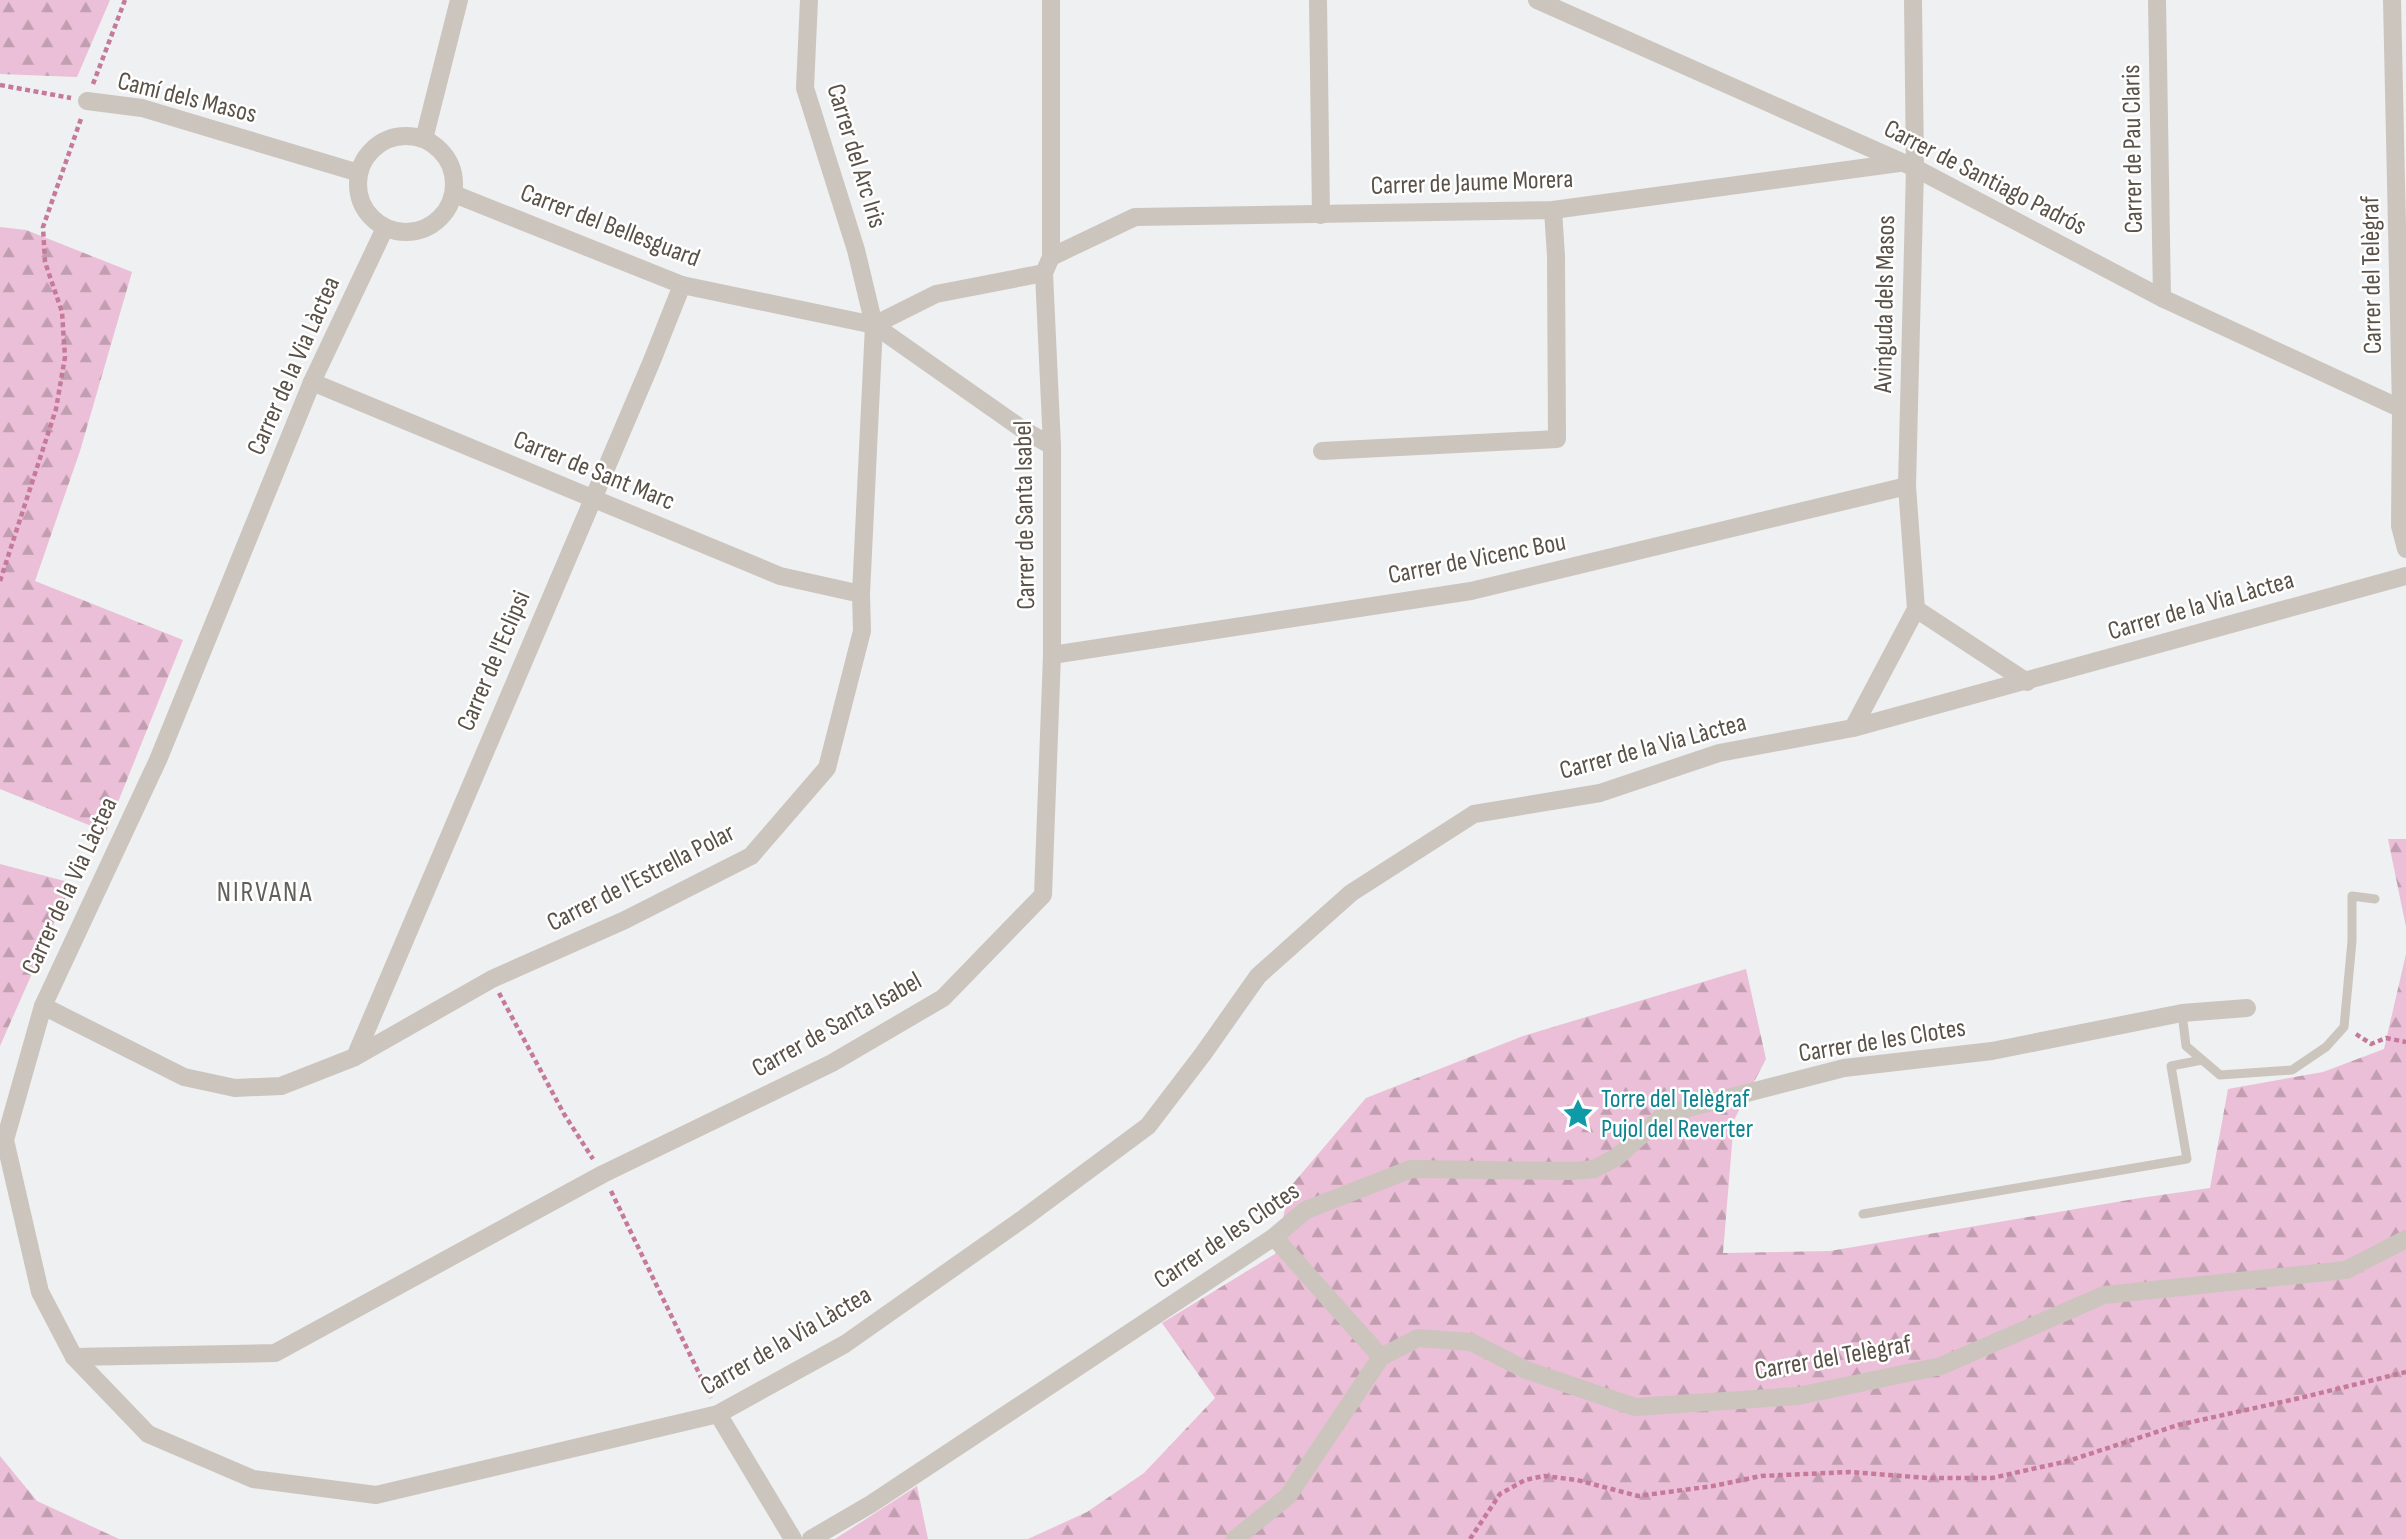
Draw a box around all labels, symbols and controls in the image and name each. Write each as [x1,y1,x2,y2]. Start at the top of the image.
street label: Carrer de Pau Claris [2116,64,2150,234]
street label: Camí dels Masos [114,66,260,130]
street label: Carrer del Arc Iris [819,80,893,232]
street label: Carrer de Santiago Padrós [1879,114,2091,242]
street label: Carrer de Jaume Morera [1370,164,1574,202]
street label: Carrer del Bellesguard [516,178,704,274]
street label: Carrer del Telègraf [2355,195,2389,355]
street label: Avinguda dels Masos [1868,215,1902,394]
street label: Carrer de la Via Làctea [241,272,347,460]
street label: Carrer de Santa Isabel [1008,420,1042,610]
street label: Carrer de Sant Marc [509,424,679,518]
street label: Carrer de Vicenc Bou [1386,527,1568,591]
street label: Carrer de la Via Làctea [2104,565,2298,647]
street label: Carrer de l'Eclipsi [451,586,537,736]
street label: Carrer de la Via Làctea [1556,707,1750,787]
street label: Carrer de la Via Làctea [15,792,125,980]
street label: Carrer de l'Estrella Polar [542,817,740,939]
district label: NIRVANA [217,876,313,909]
street label: Carrer de Santa Isabel [747,966,927,1084]
street label: Carrer de les Clotes [1796,1012,1968,1070]
place label: Torre del Telègraf Pujol del Reverter [1601,1084,1754,1145]
place icon: Torre del Telègraf Pujol del Reverter [1561,1097,1595,1131]
street label: Carrer de les Clotes [1148,1176,1306,1296]
street label: Carrer de la Via Làctea [695,1280,877,1402]
street label: Carrer del Telègraf [1752,1329,1914,1387]

